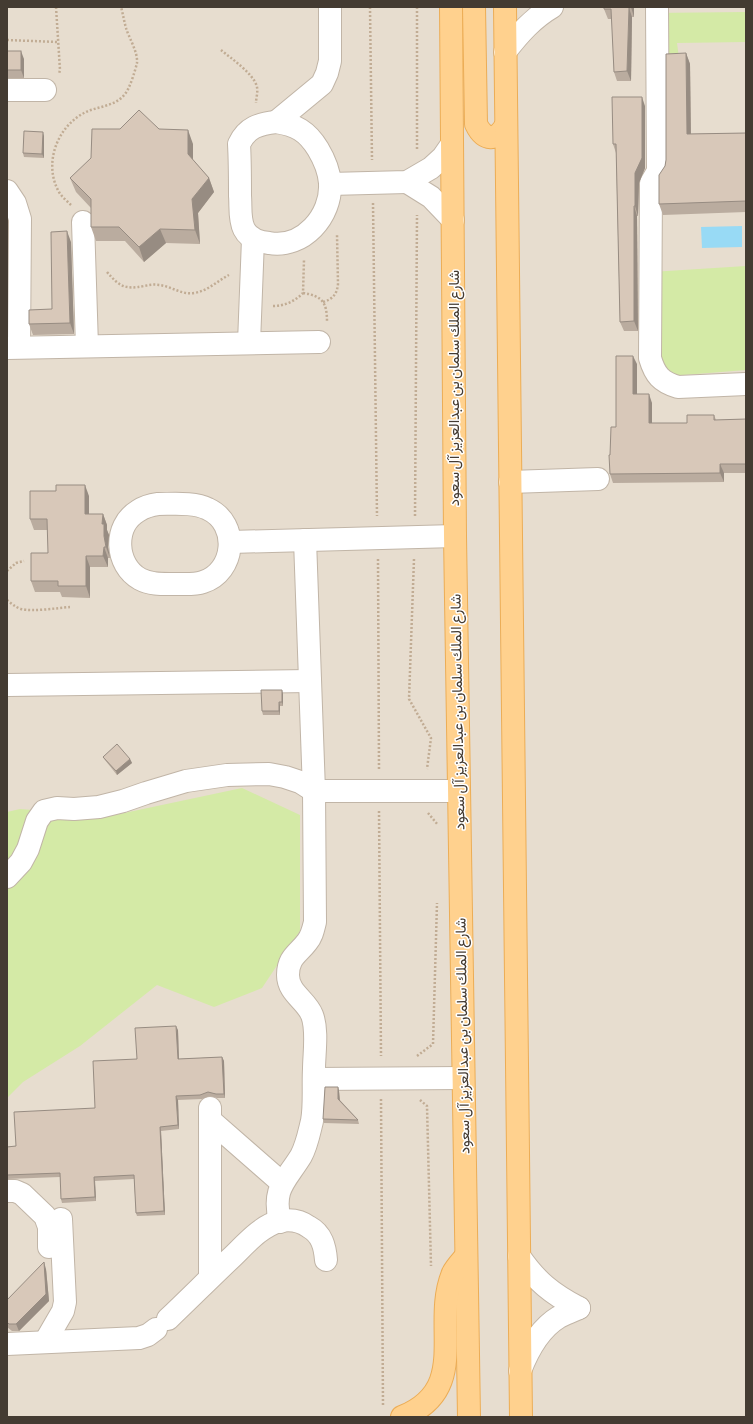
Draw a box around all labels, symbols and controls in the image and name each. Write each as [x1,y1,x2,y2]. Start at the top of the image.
street label: شارع الملك سلمان بن عبدالعزيز آل سعود [445,270,465,506]
street label: شارع الملك سلمان بن عبدالعزيز آل سعود [446,594,471,830]
street label: شارع الملك سلمان بن عبدالعزيز آل سعود [451,918,476,1154]

